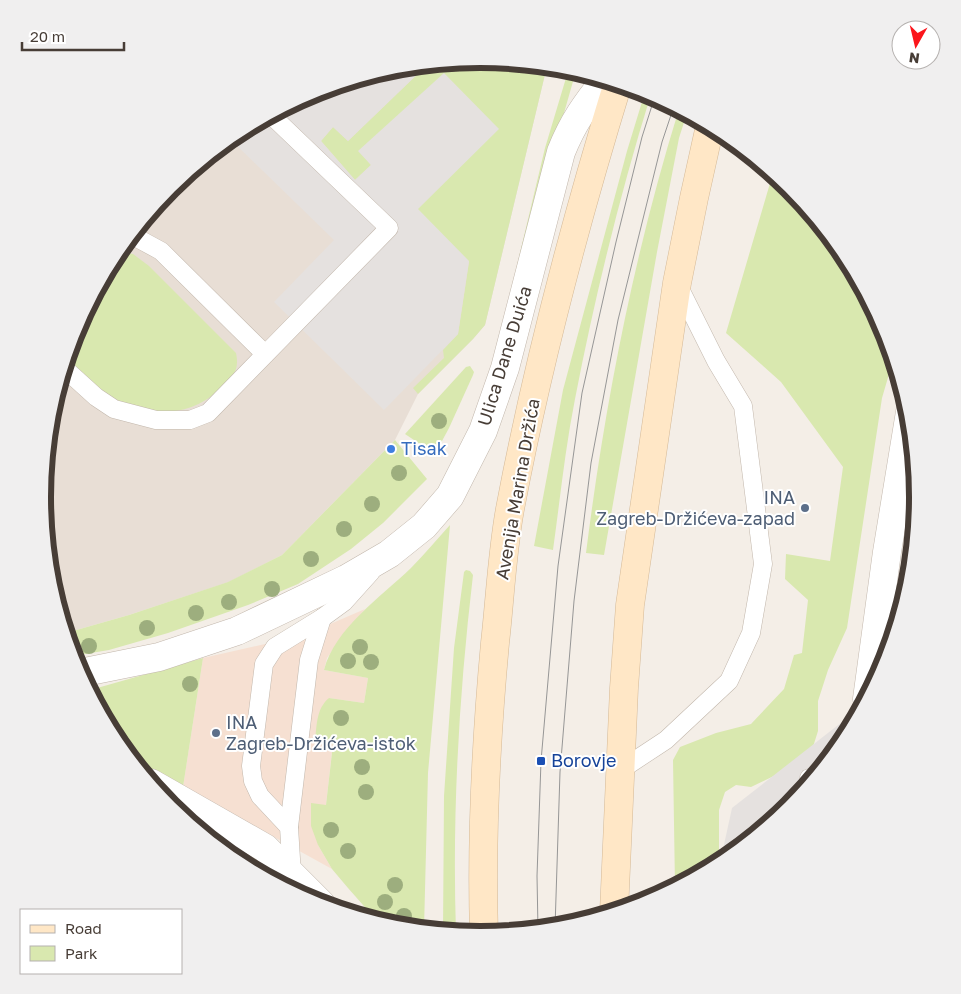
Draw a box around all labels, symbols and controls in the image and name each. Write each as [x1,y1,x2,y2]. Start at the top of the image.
scale bar [22,20,125,52]
north arrow [891,20,941,70]
text: 20 m [30,27,65,45]
text: N [908,49,921,68]
street label: Ulica Dane Duića [472,283,536,428]
street label: Avenija Marina Držića [490,397,544,581]
place label: Tisak [401,437,447,459]
marker: Tisak [385,443,397,455]
place label: INA Zagreb-Držićeva-zapad [596,486,795,529]
marker: INA Zagreb-Držićeva-zapad [799,502,811,514]
place label: INA Zagreb-Držićeva-istok [226,711,416,754]
marker: INA Zagreb-Držićeva-istok [210,727,222,739]
place label: Borovje [551,749,616,771]
marker: Borovje [535,755,547,767]
legend [20,909,182,974]
text: Road [65,919,102,937]
text: Park [65,944,98,962]

